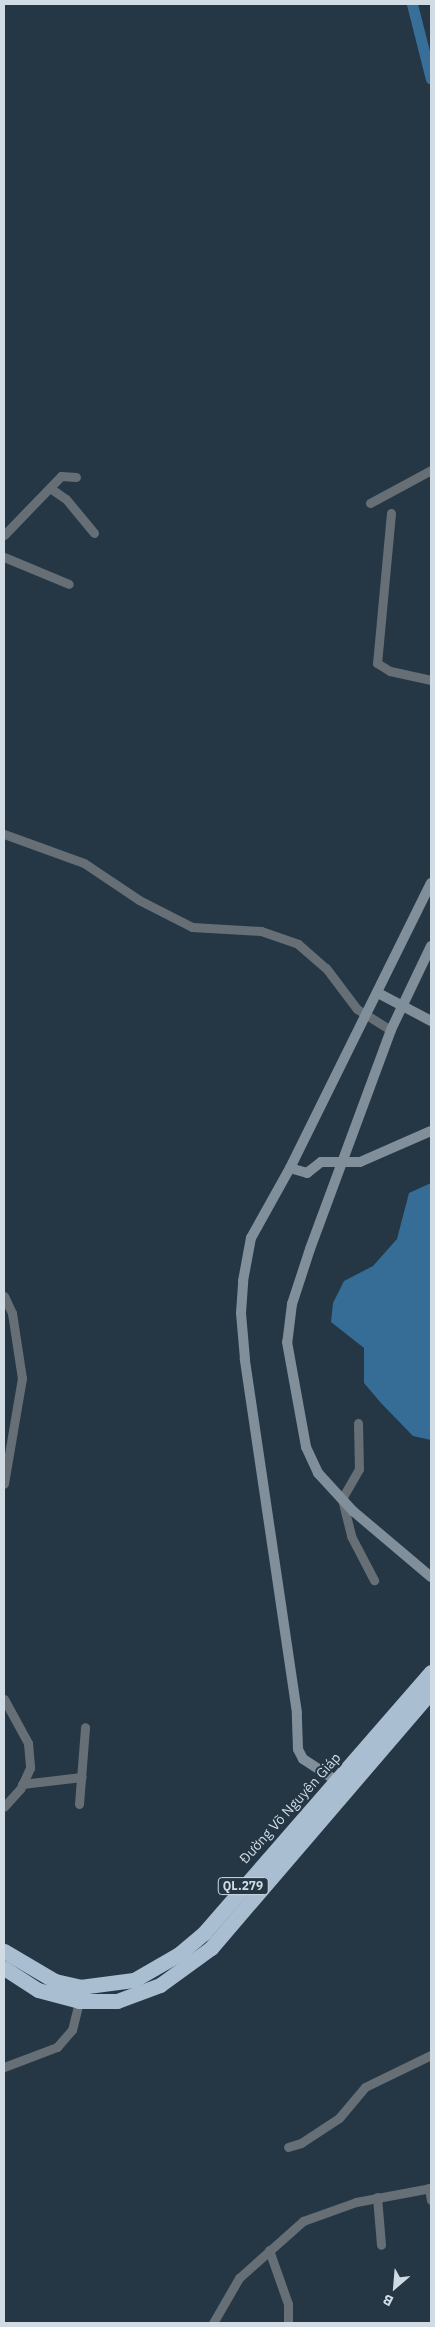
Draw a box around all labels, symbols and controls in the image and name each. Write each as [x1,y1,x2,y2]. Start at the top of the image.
street label: Đường Võ Nguyên Giáp [236,1749,344,1867]
road number: QL.279 [217,1876,269,1895]
north arrow [370,2262,420,2312]
text: B [380,2290,396,2311]

